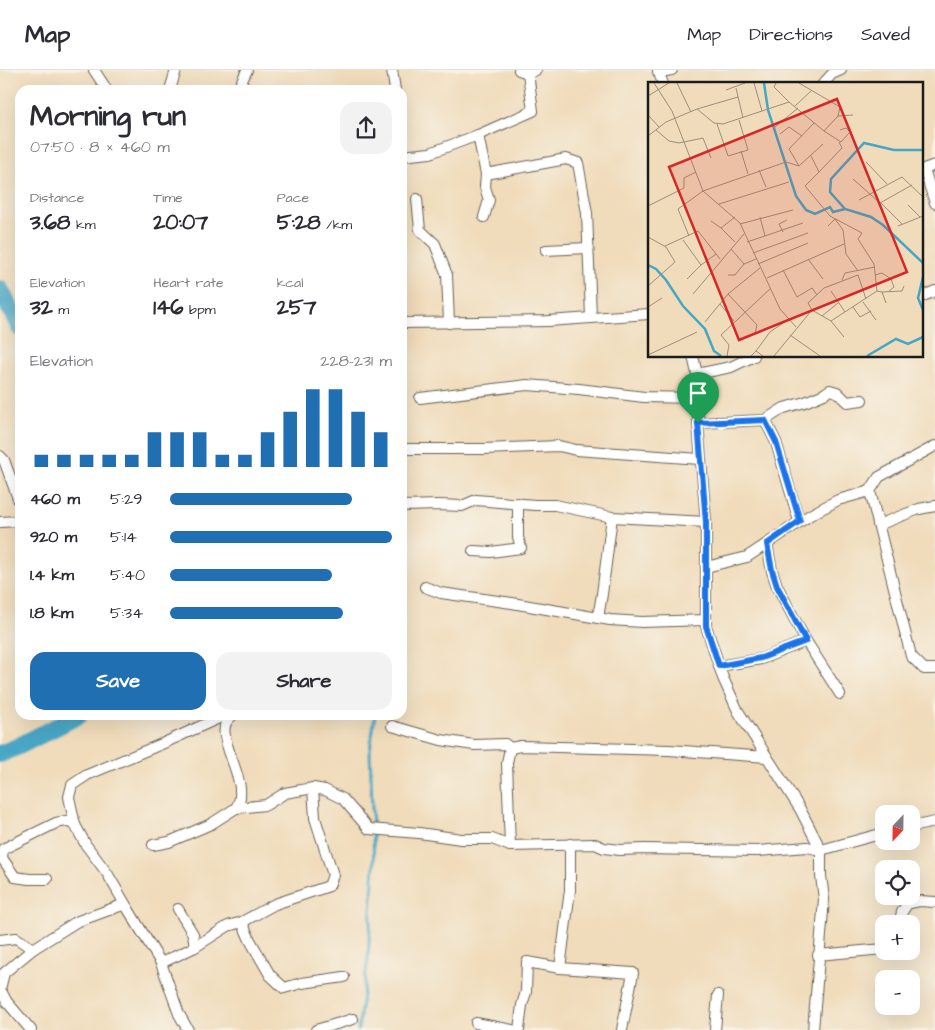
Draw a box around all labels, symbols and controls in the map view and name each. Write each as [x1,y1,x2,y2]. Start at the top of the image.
text: Map [25,18,70,52]
text: Map [687,22,721,47]
text: Directions [749,22,833,47]
text: Saved [861,22,910,47]
inset map [648,82,922,358]
text: Morning run [30,97,186,136]
button: share [340,102,392,154]
text: 07:50 · 8 × 460 m [30,136,170,158]
text: Distance [30,188,84,208]
text: Time [153,188,183,208]
text: Pace [277,188,309,208]
text: 3.68 [30,208,70,237]
text: 20:07 [153,208,208,237]
text: 5:28 [277,208,321,237]
text: km [70,215,96,235]
text: /km [321,215,352,235]
text: Elevation [30,273,85,293]
text: Heart rate [153,273,224,293]
text: kcal [277,273,303,293]
text: 32 [30,293,53,322]
text: 146 [153,293,183,322]
text: 257 [277,293,316,322]
text: m [53,300,69,320]
text: bpm [183,300,216,320]
text: Elevation [30,350,93,372]
text: 228–231 m [320,350,392,372]
pin [677,372,719,423]
icon: arrive [684,379,712,407]
text: 460 m [30,488,80,510]
text: 5:29 [110,488,142,510]
text: 920 m [30,526,77,548]
text: 5:14 [110,526,137,548]
text: 1.4 km [30,564,74,586]
text: 5:40 [110,564,145,586]
text: 1.8 km [30,602,73,624]
text: 5:34 [110,602,143,624]
button: Save [30,652,206,710]
button: Share [216,652,392,710]
north arrow [875,805,920,850]
map controls [875,805,920,1015]
button: locate [875,860,920,905]
button: + [875,915,920,960]
button: − [875,970,920,1015]

